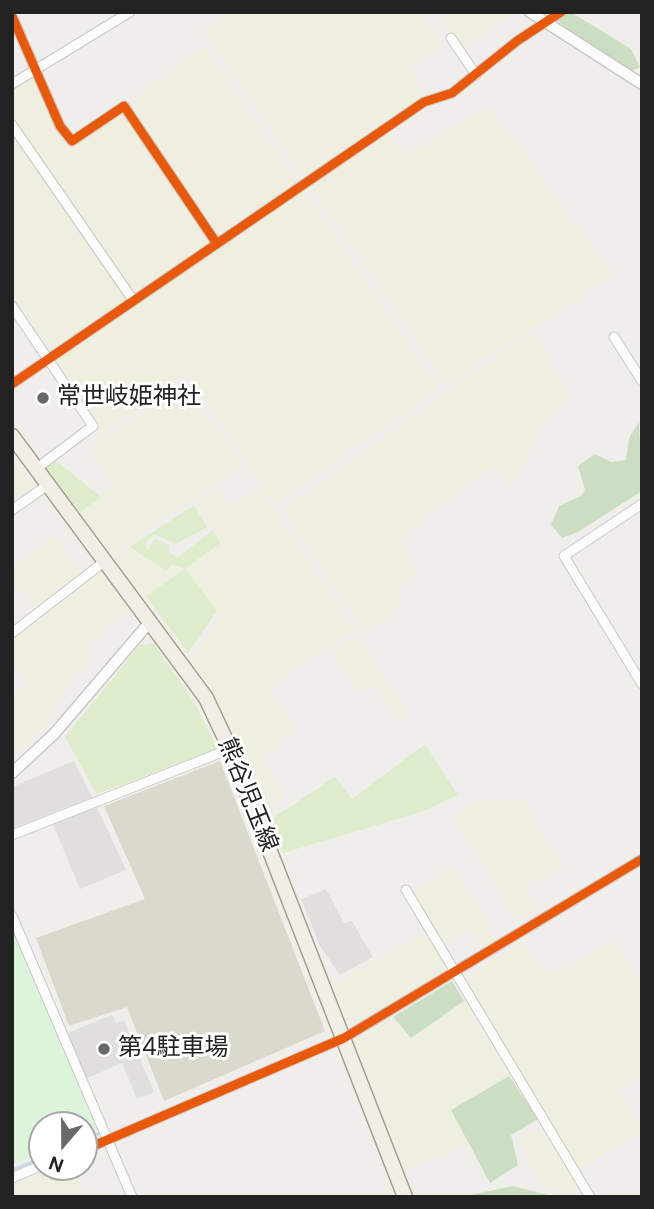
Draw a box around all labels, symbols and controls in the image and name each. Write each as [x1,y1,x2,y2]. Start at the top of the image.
place label: 常世岐姫神社 [57,384,201,412]
marker: 常世岐姫神社 [35,390,51,406]
street label: 熊谷児玉線 [211,734,283,856]
place label: 第4駐車場 [118,1035,229,1063]
marker: 第4駐車場 [96,1041,112,1057]
north arrow [28,1111,98,1181]
text: N [46,1150,67,1178]

